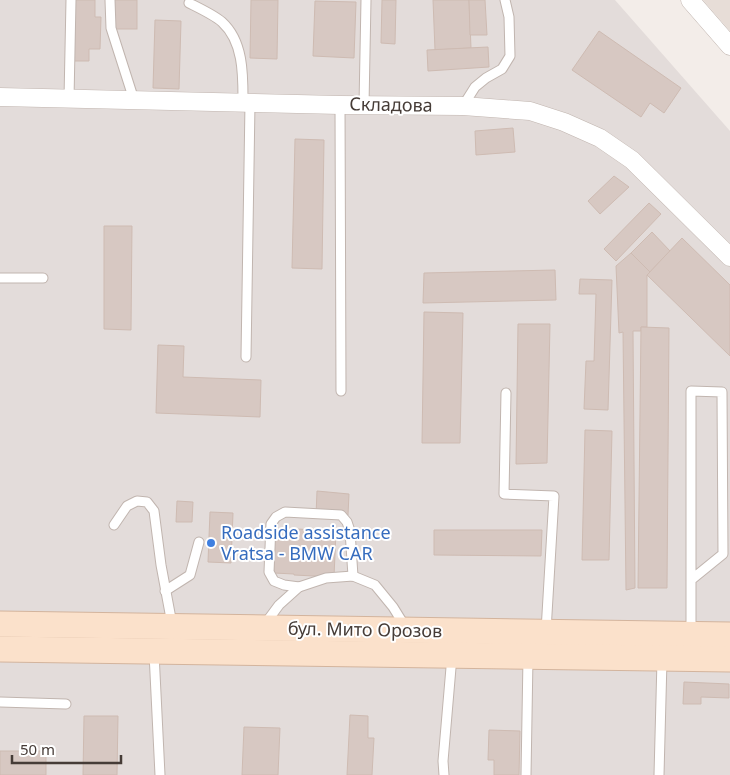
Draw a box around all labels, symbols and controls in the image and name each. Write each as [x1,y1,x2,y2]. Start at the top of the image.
street label: Складова [349,91,433,117]
place label: Roadside assistance Vratsa - BMW CAR [221,520,391,565]
marker: Roadside assistance Vratsa - BMW CAR [205,537,217,549]
street label: бул. Мито Орозов [288,616,443,642]
scale bar [12,732,121,764]
text: 50 m [20,739,55,759]

